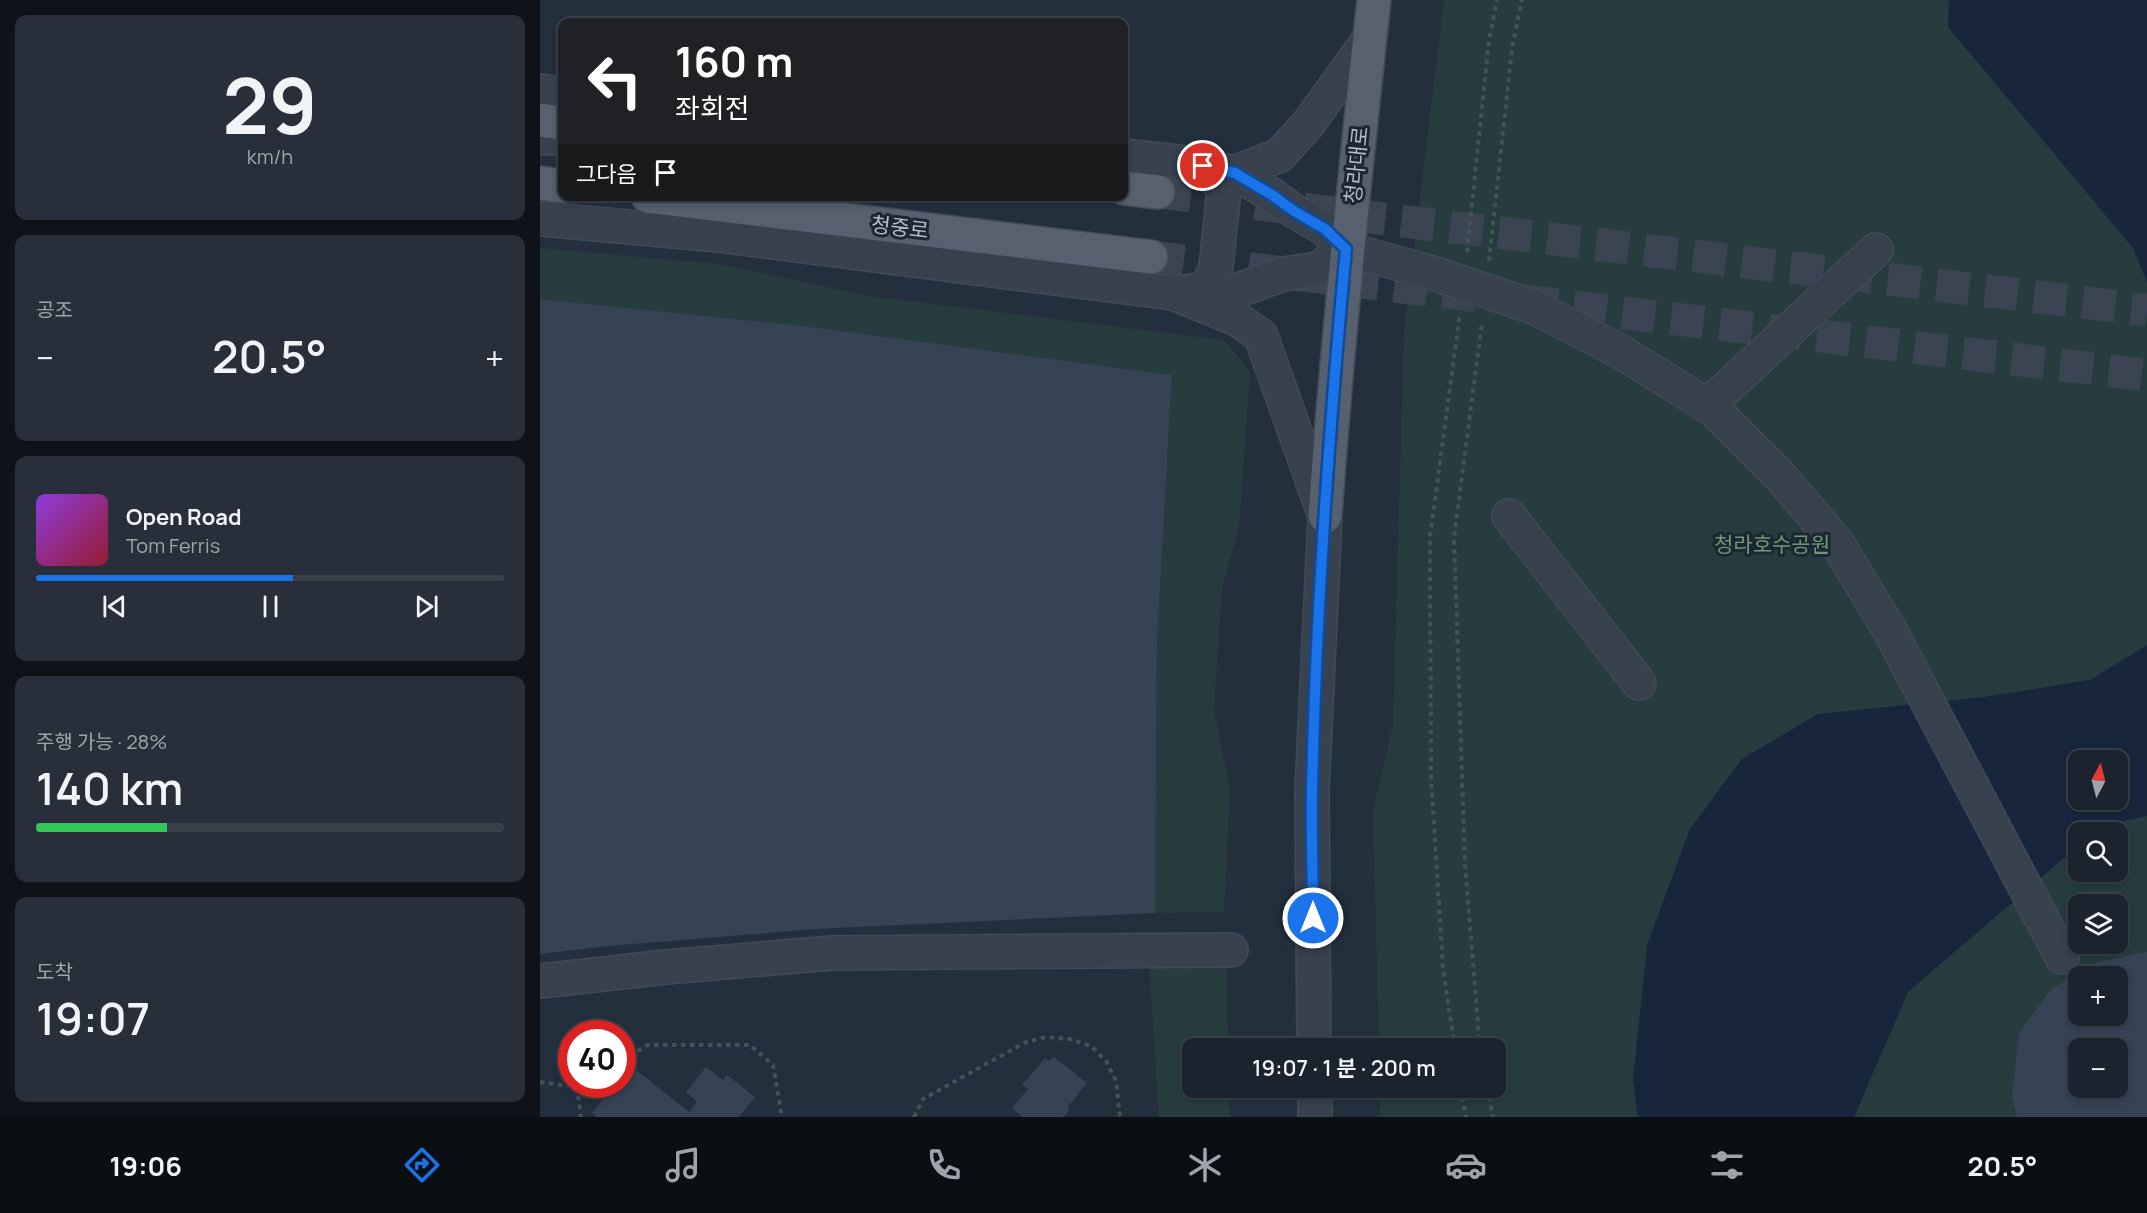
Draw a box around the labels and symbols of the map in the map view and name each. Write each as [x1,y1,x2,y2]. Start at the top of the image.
street label: 청라대로 [1338,125,1374,205]
pin [1177,140,1228,191]
street label: 청중로 [870,210,930,244]
park label: 청라호수공원 [1714,530,1830,558]
north arrow [2068,750,2128,810]
position arrow [1281,886,1345,950]
speed limit sign: 40 [558,1020,636,1098]

